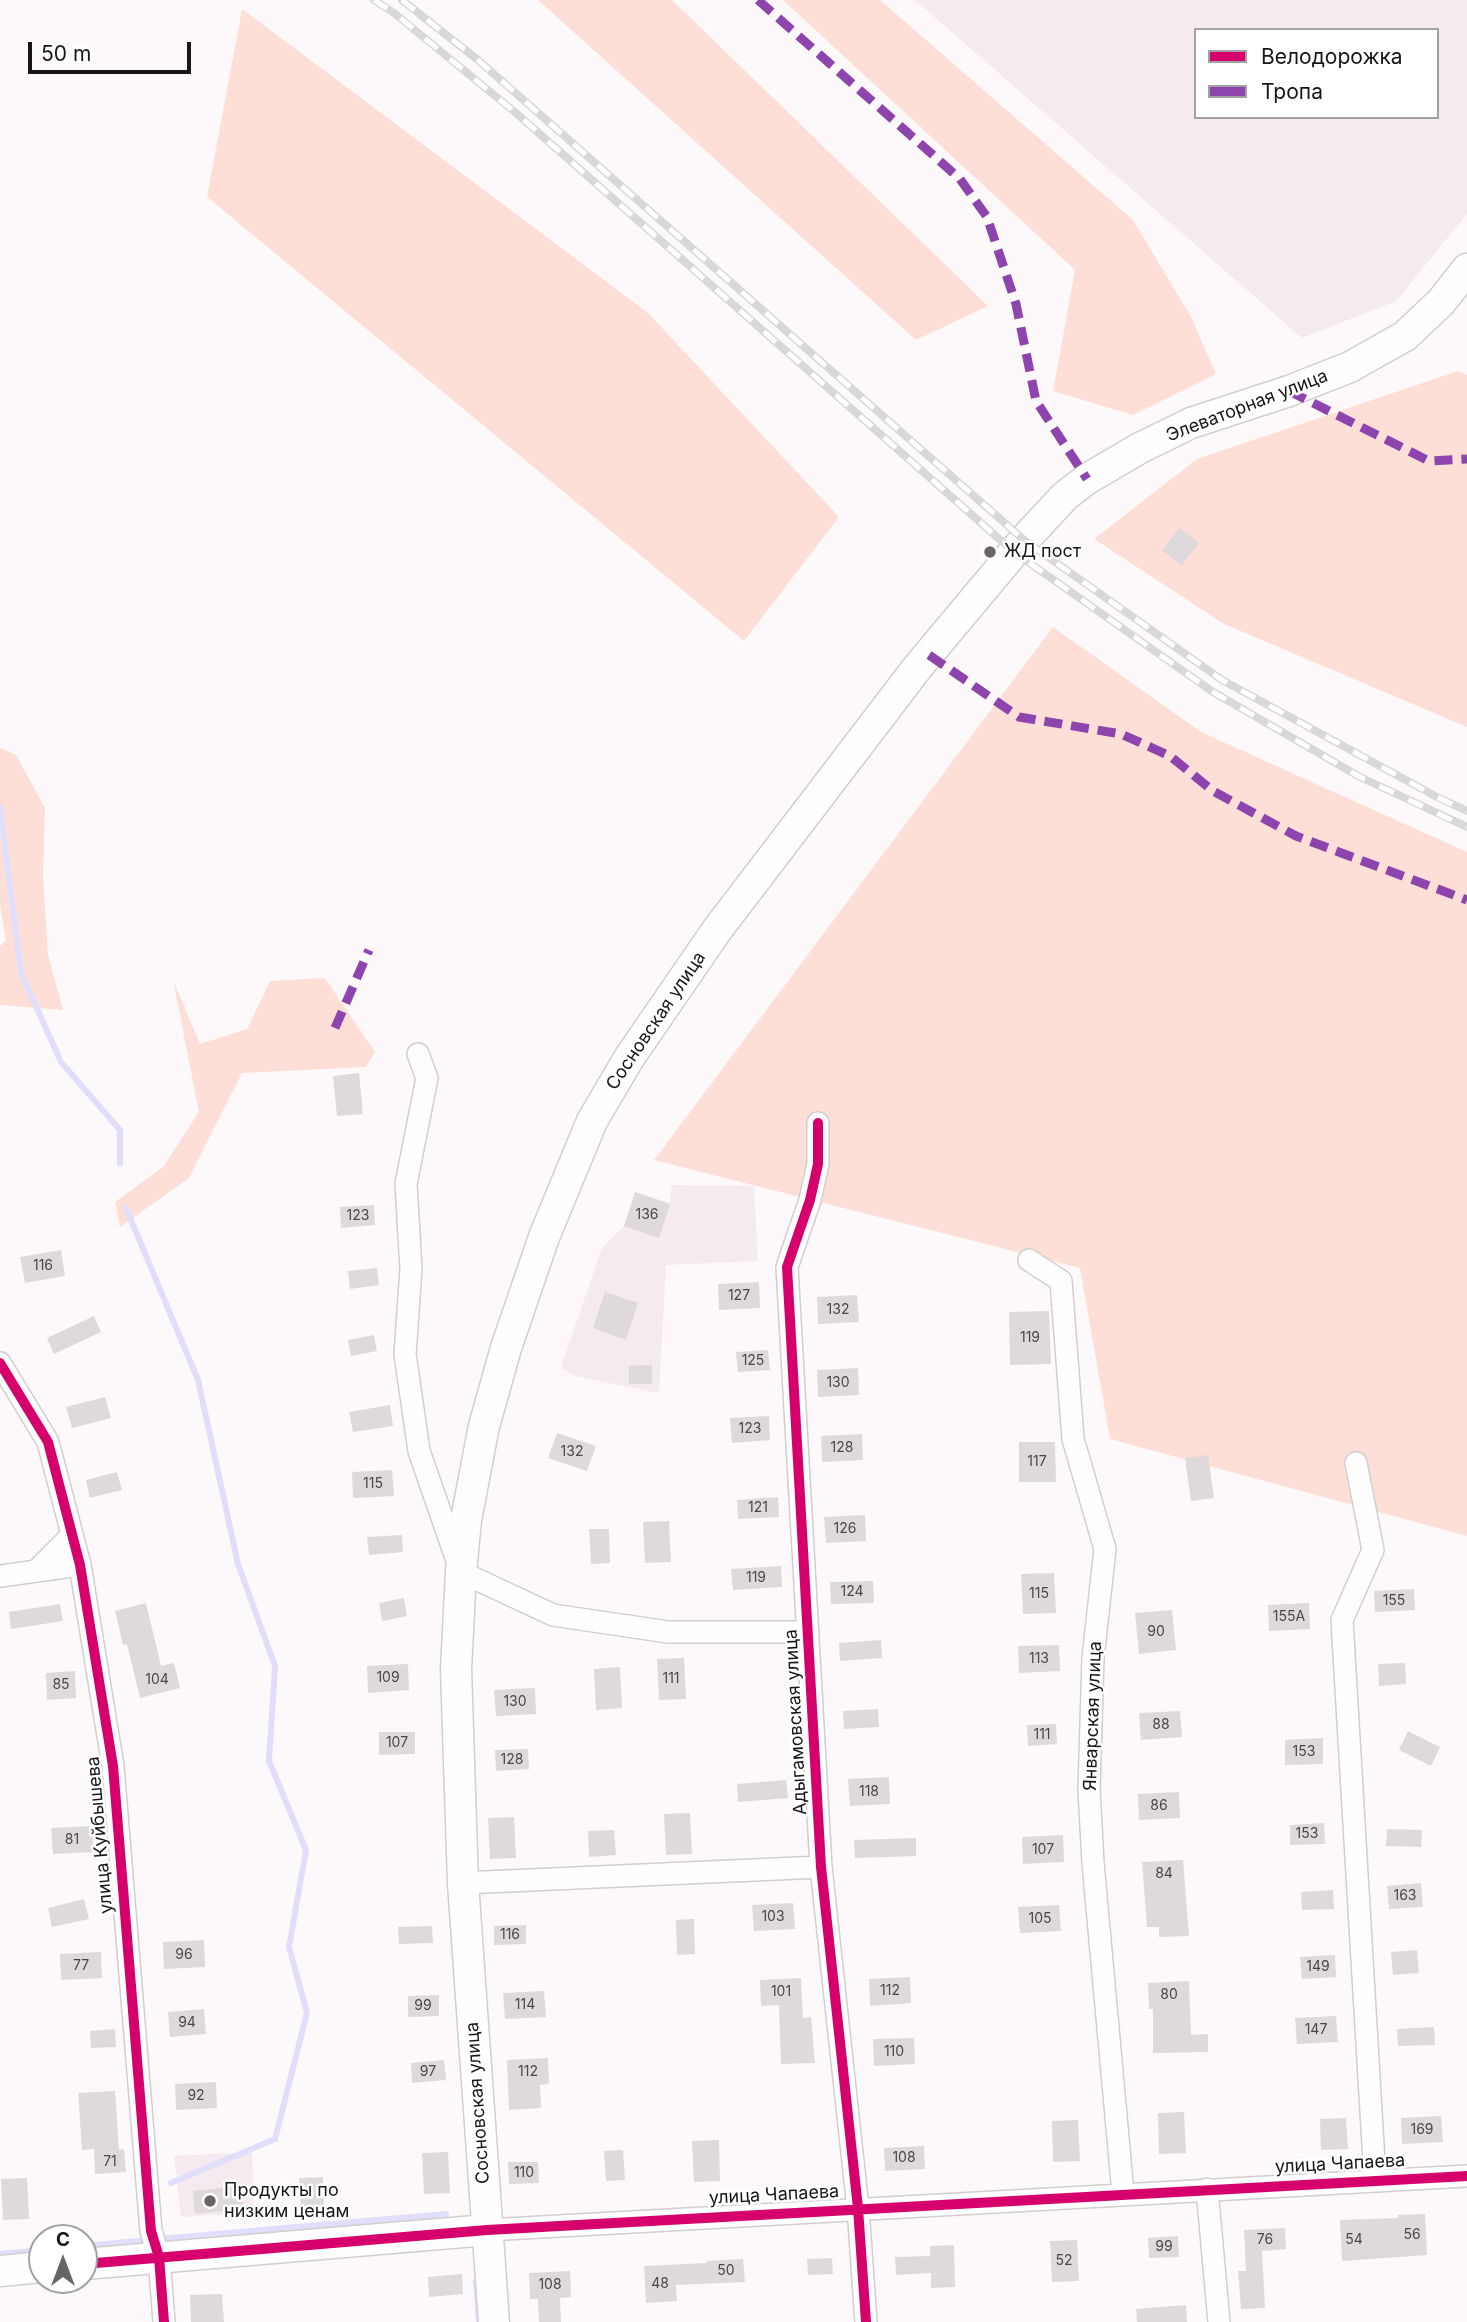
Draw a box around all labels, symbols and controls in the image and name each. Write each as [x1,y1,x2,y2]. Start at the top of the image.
scale bar [32,28,194,72]
legend [1194,28,1439,119]
text: 50 m [41,41,91,66]
text: Велодорожка [1261,44,1403,69]
text: Тропа [1261,79,1323,104]
street label: Элеваторная улица [1163,365,1331,447]
place label: ЖД пост [1004,541,1081,563]
marker: ЖД пост [982,544,998,560]
street label: Сосновская улица [602,948,710,1094]
house number: 136 [635,1207,659,1223]
house number: 123 [347,1208,369,1224]
house number: 116 [33,1258,53,1274]
house number: 127 [728,1288,750,1304]
house number: 132 [827,1302,849,1318]
house number: 119 [1020,1330,1040,1346]
house number: 125 [742,1353,764,1369]
house number: 130 [826,1375,850,1391]
house number: 123 [739,1421,761,1437]
house number: 128 [831,1440,853,1456]
house number: 132 [561,1444,583,1460]
house number: 117 [1027,1454,1047,1470]
house number: 115 [363,1476,383,1492]
house number: 121 [748,1500,768,1516]
house number: 126 [834,1521,856,1537]
house number: 119 [746,1570,766,1586]
house number: 124 [840,1584,864,1600]
house number: 115 [1029,1586,1049,1602]
house number: 155 [1383,1593,1405,1609]
house number: 155А [1273,1609,1305,1625]
house number: 90 [1147,1624,1165,1640]
street label: Адыгамовская улица [780,1629,812,1815]
street label: Январская улица [1080,1641,1106,1791]
house number: 113 [1029,1651,1049,1667]
house number: 109 [376,1670,400,1686]
house number: 111 [662,1671,680,1687]
house number: 104 [145,1672,169,1688]
house number: 85 [52,1677,70,1693]
house number: 130 [503,1694,527,1710]
house number: 88 [1152,1717,1170,1733]
house number: 111 [1033,1727,1051,1743]
house number: 107 [386,1735,408,1751]
house number: 153 [1293,1744,1315,1760]
house number: 128 [501,1752,523,1768]
street label: улица Куйбышева [82,1755,118,1915]
house number: 118 [859,1784,879,1800]
house number: 86 [1150,1798,1168,1814]
house number: 153 [1296,1826,1318,1842]
house number: 81 [65,1832,79,1848]
house number: 107 [1032,1842,1054,1858]
house number: 84 [1155,1866,1173,1882]
house number: 163 [1393,1888,1417,1904]
house number: 103 [761,1909,785,1925]
house number: 105 [1028,1911,1052,1927]
house number: 116 [500,1927,520,1943]
house number: 96 [175,1947,193,1963]
house number: 77 [73,1958,89,1974]
house number: 149 [1306,1959,1330,1975]
house number: 112 [880,1983,900,1999]
house number: 101 [771,1984,791,2000]
house number: 80 [1160,1987,1178,2003]
house number: 114 [515,1997,535,2013]
house number: 99 [414,1998,432,2014]
house number: 94 [178,2015,196,2031]
street label: Сосновская улица [462,2021,494,2185]
house number: 147 [1305,2022,1327,2038]
house number: 110 [884,2044,904,2060]
house number: 97 [420,2064,436,2080]
house number: 112 [518,2064,538,2080]
house number: 92 [187,2088,205,2104]
house number: 169 [1410,2122,1434,2138]
house number: 108 [892,2150,916,2166]
street label: улица Чапаева [1274,2150,1406,2178]
house number: 71 [103,2154,117,2170]
house number: 110 [514,2165,534,2181]
place label: Продукты по низким ценам [224,2180,349,2222]
street label: улица Чапаева [708,2181,840,2209]
marker: Продукты по низким ценам [202,2193,218,2209]
north arrow [28,2224,98,2294]
house number: 56 [1403,2227,1421,2243]
text: С [56,2228,70,2251]
house number: 76 [1257,2232,1273,2248]
house number: 54 [1345,2232,1363,2248]
house number: 99 [1155,2239,1173,2255]
house number: 52 [1055,2253,1073,2269]
house number: 50 [717,2263,735,2279]
house number: 48 [651,2276,669,2292]
house number: 108 [538,2277,562,2293]

